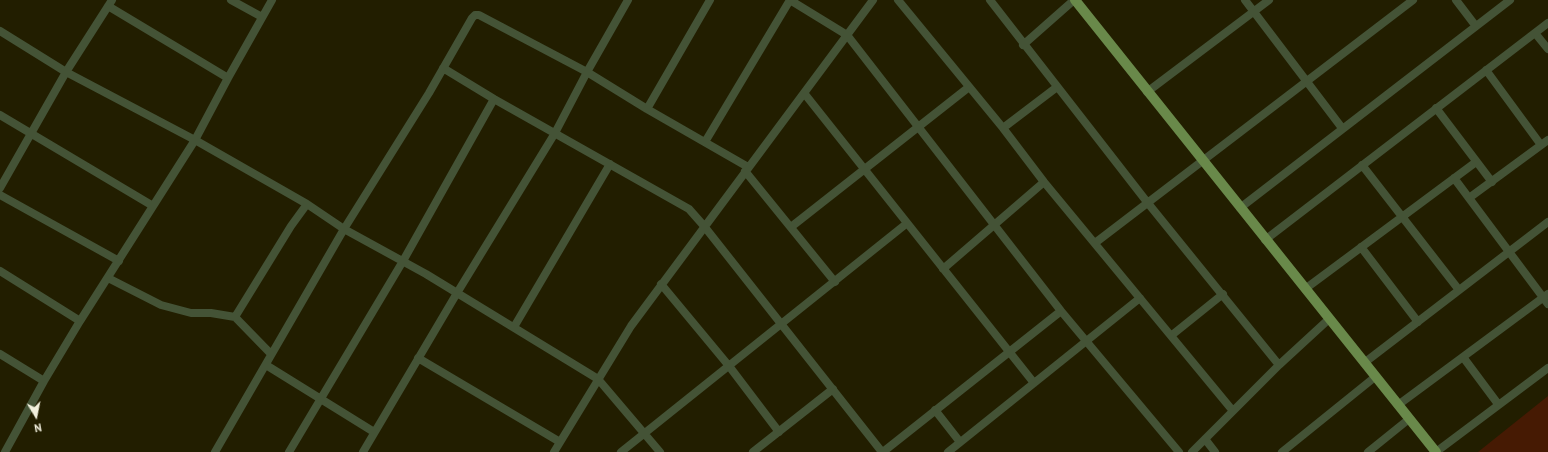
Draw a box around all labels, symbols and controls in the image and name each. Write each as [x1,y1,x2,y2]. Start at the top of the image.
north arrow [16,396,56,436]
text: N [33,420,43,435]

